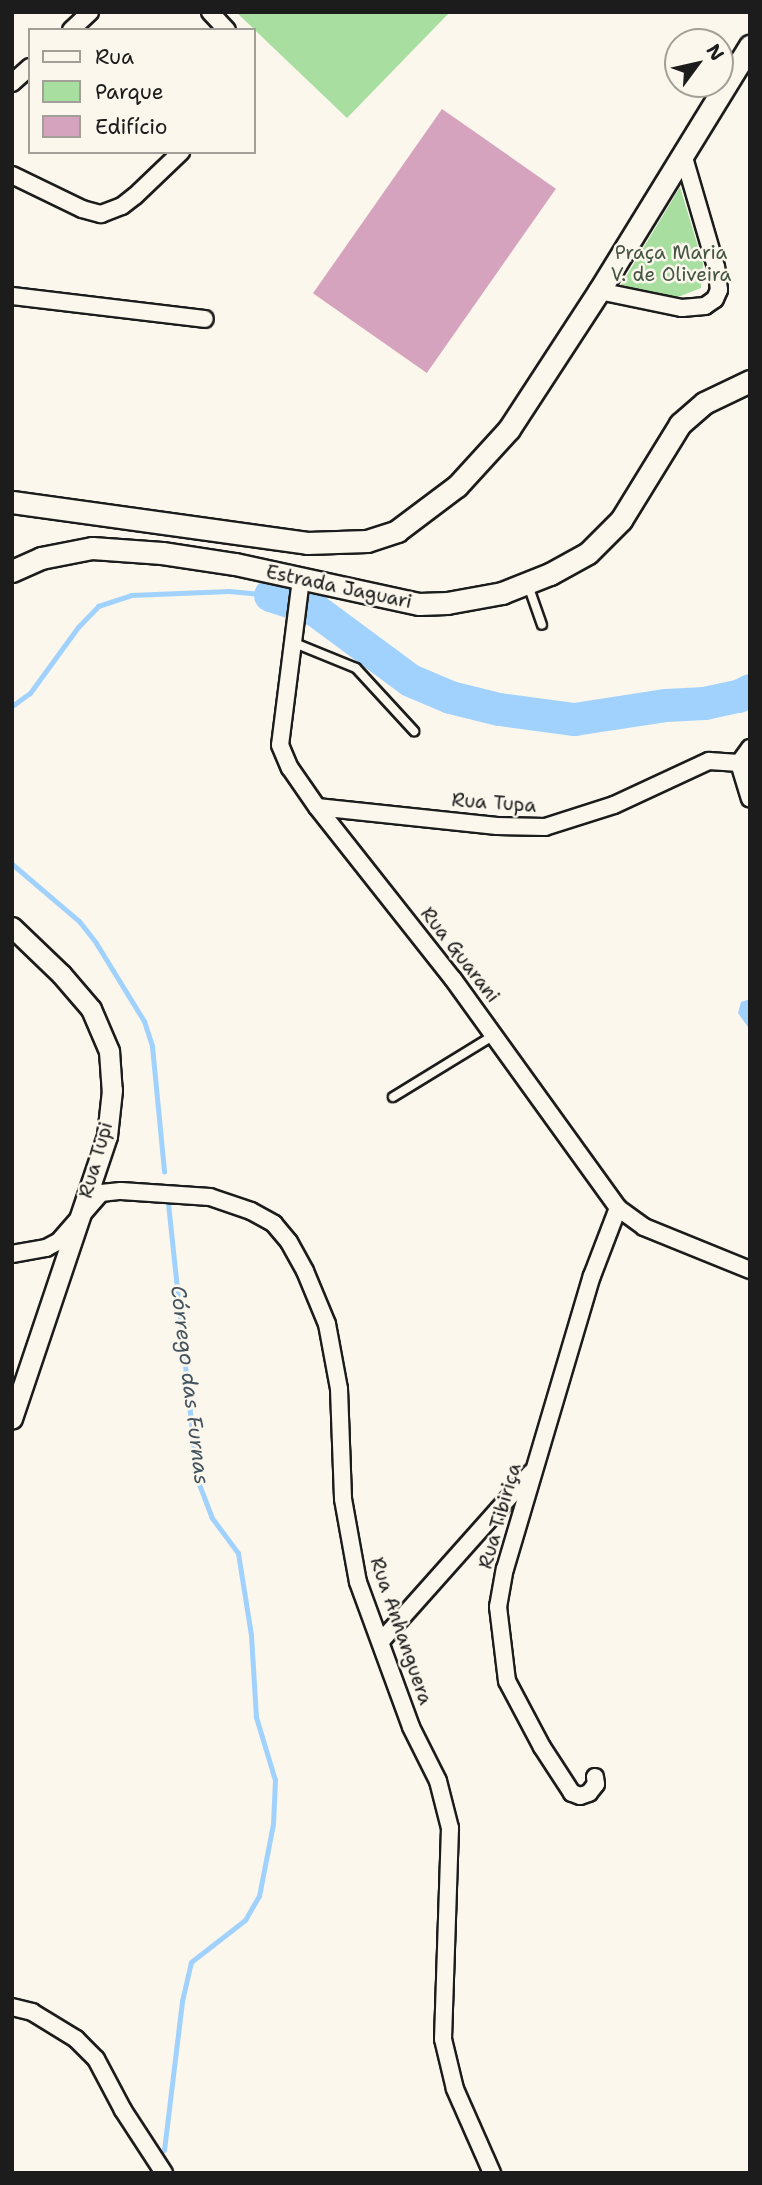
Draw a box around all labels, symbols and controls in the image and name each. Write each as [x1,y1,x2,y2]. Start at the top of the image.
legend [28,28,256,154]
north arrow [664,28,734,98]
text: N [701,39,730,66]
text: Rua [95,43,134,71]
text: Parque [95,78,164,106]
text: Edifício [95,113,167,141]
park label: Praça Maria V. de Oliveira [611,242,731,286]
street label: Estrada Jaguari [264,560,414,614]
street label: Rua Tupa [451,789,537,817]
street label: Rua Guarani [416,903,504,1007]
street label: Rua Tupi [74,1119,118,1201]
water label: Córrego das Furnas [165,1284,215,1486]
street label: Rua Tibiriça [474,1461,526,1571]
street label: Rua Anhanguera [365,1554,437,1708]

